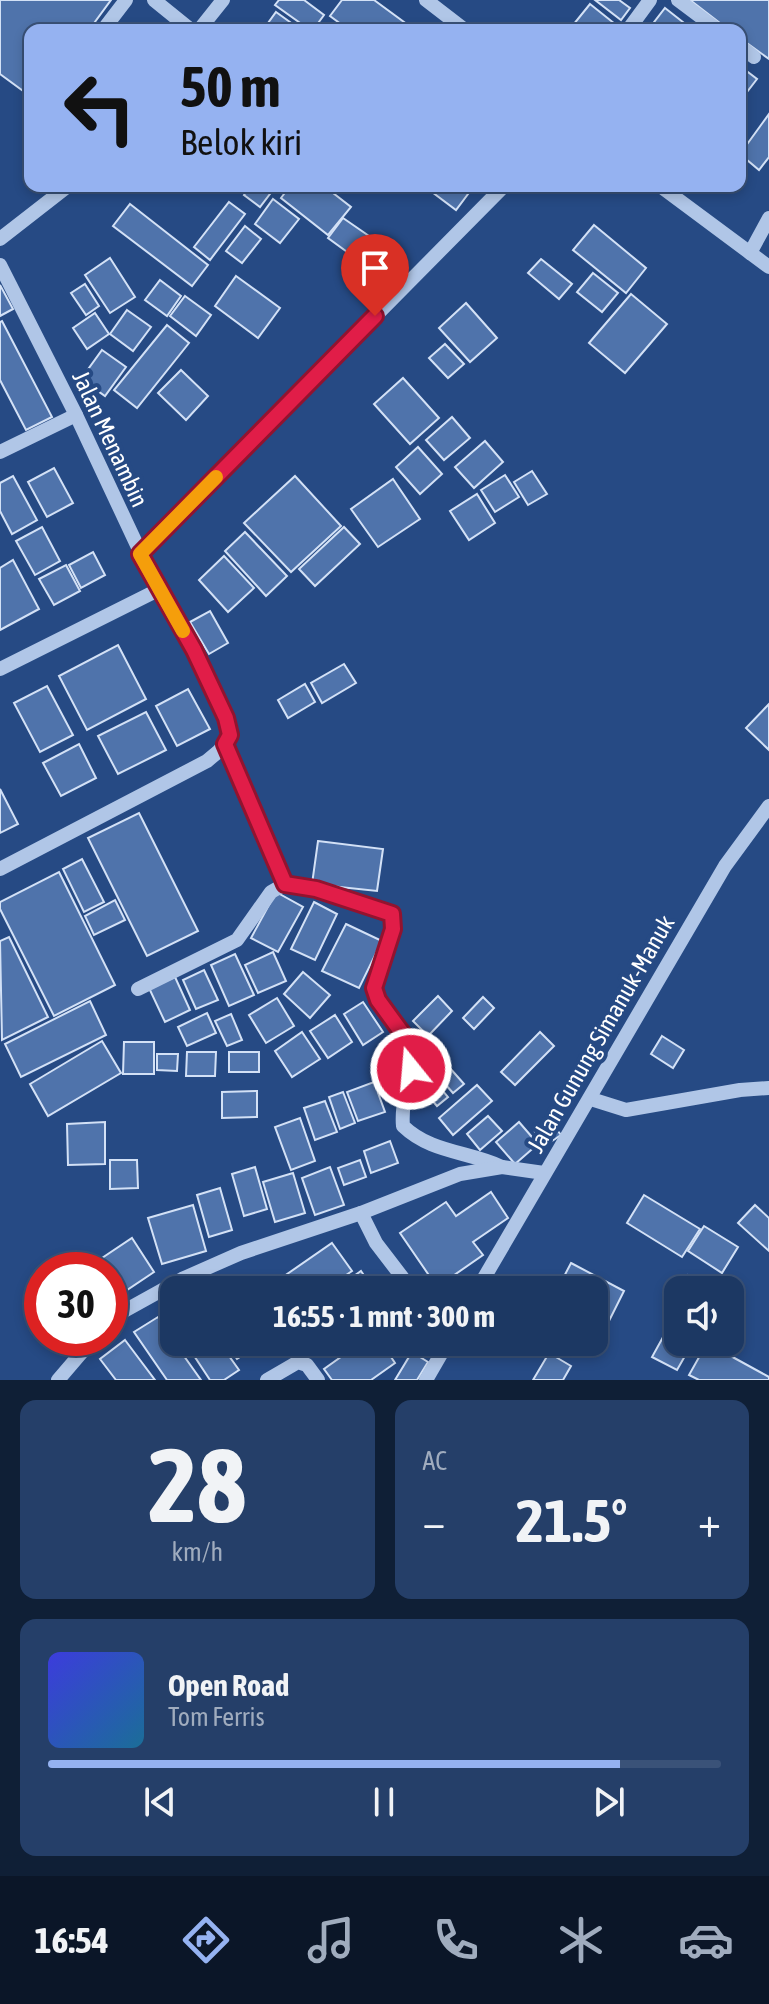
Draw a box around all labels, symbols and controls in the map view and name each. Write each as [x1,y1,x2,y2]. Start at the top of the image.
text: 50 m [180,55,281,119]
icon: left [48,56,152,160]
text: Belok kiri [180,121,302,163]
pin [341,234,409,316]
icon: arrive [353,246,397,290]
street label: Jalan Menambin [67,367,154,511]
street label: Jalan Gunung Simanuk-Manuk [522,910,680,1157]
position arrow [369,1027,453,1111]
speed limit sign: 30 [24,1252,128,1356]
map controls [664,1276,744,1356]
button: sound [664,1276,744,1356]
text: 16:55 · 1 mnt · 300 m [273,1299,495,1333]
text: 28 [148,1425,246,1544]
text: AC [423,1446,447,1476]
text: 21.5° [516,1486,628,1555]
text: − [423,1496,445,1546]
text: + [698,1496,721,1546]
text: km/h [171,1537,223,1567]
text: Open Road [168,1668,289,1702]
text: Tom Ferris [168,1702,265,1732]
icon: previous [138,1780,182,1824]
icon: pause [362,1780,406,1824]
icon: next [587,1780,631,1824]
icon: directions [178,1912,234,1968]
icon: music [303,1912,359,1968]
icon: phone [428,1912,484,1968]
icon: climate [553,1912,609,1968]
icon: car [678,1912,734,1968]
text: 16:54 [35,1919,109,1961]

